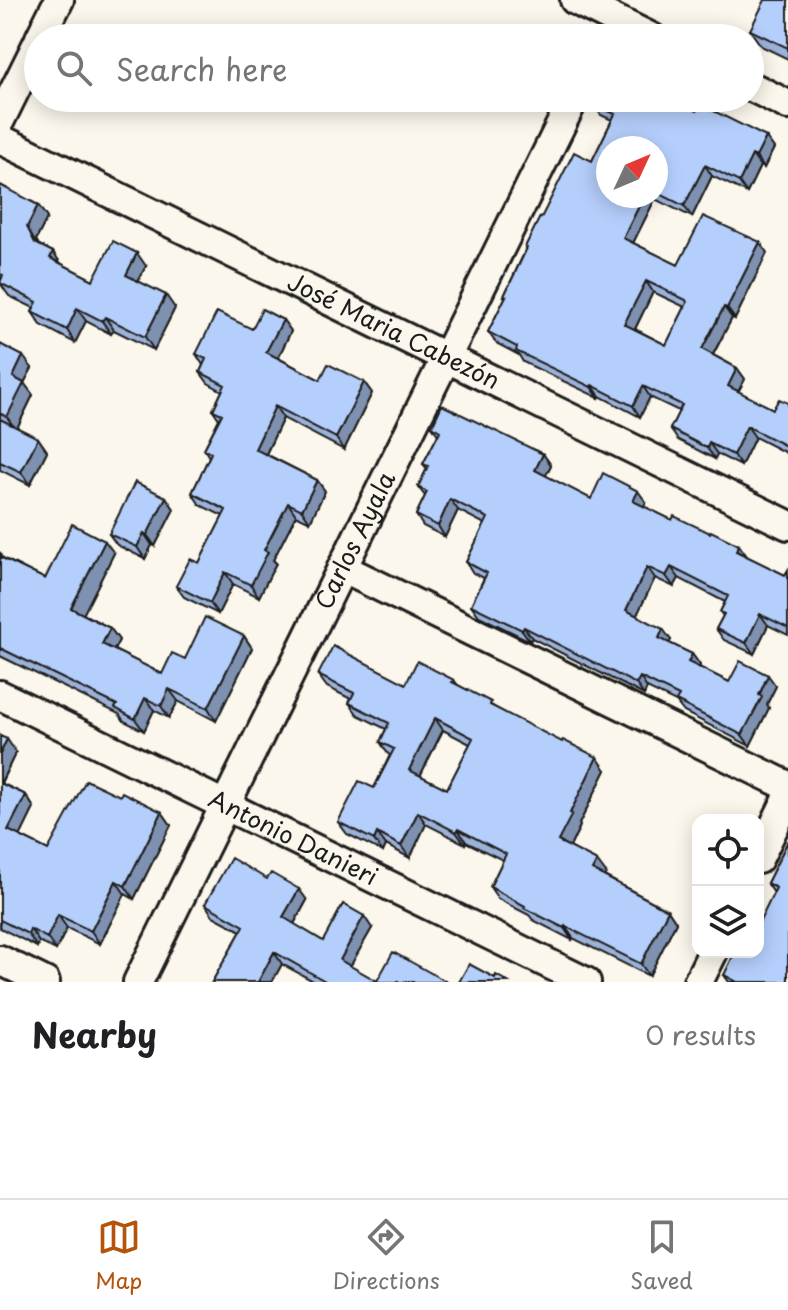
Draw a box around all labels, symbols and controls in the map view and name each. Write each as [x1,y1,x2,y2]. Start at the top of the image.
search box [24,24,764,112]
icon: search [52,46,96,90]
text: Search here [116,46,288,91]
north arrow [596,136,668,208]
street label: José Maria Cabezón [282,263,506,397]
street label: Carlos Ayala [305,465,403,615]
street label: Antonio Danieri [203,780,384,893]
map controls [692,814,764,958]
button: locate [692,814,764,886]
button: layers [692,886,764,958]
text: Nearby [32,1008,157,1060]
text: 0 results [645,1015,756,1054]
tab: Map [95,1215,142,1296]
tab: Directions [333,1215,440,1296]
tab: Saved [630,1215,693,1296]

